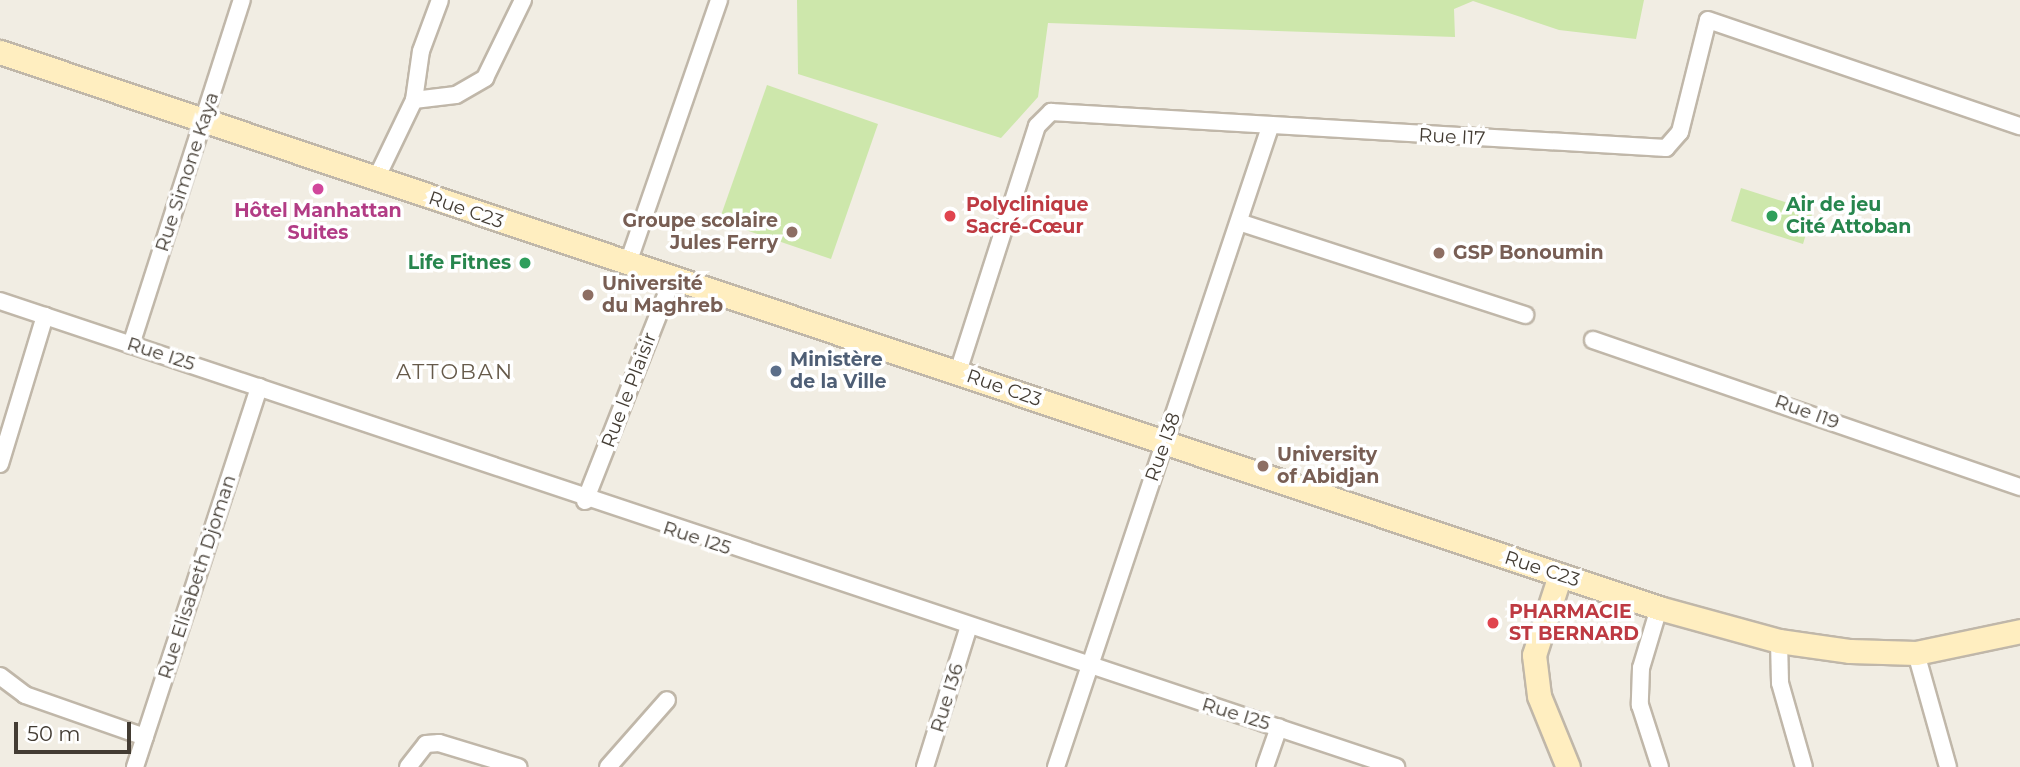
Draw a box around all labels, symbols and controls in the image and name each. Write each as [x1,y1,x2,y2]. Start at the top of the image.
street label: Rue Simone Kaya [150,89,224,255]
street label: Rue I17 [1418,124,1486,150]
marker: Hôtel Manhattan Suites [310,181,326,197]
street label: Rue C23 [426,187,506,233]
place label: Polyclinique Sacré-Cœur [966,194,1089,238]
place label: Air de jeu Cité Attoban [1786,194,1911,238]
place label: Hôtel Manhattan Suites [234,200,402,244]
marker: Polyclinique Sacré-Cœur [940,206,960,226]
marker: Air de jeu Cité Attoban [1764,208,1780,224]
place label: Groupe scolaire Jules Ferry [623,210,778,254]
marker: Groupe scolaire Jules Ferry [784,224,800,240]
place label: GSP Bonoumin [1453,242,1604,264]
marker: GSP Bonoumin [1431,245,1447,261]
place label: Life Fitnes [408,252,511,274]
marker: Life Fitnes [517,255,533,271]
place label: Université du Maghreb [602,273,723,317]
marker: Université du Maghreb [580,287,596,303]
street label: Rue le Plaisir [597,329,661,451]
street label: Rue I25 [124,332,198,376]
place label: Ministère de la Ville [790,349,887,393]
district label: ATTOBAN [397,359,513,385]
marker: Ministère de la Ville [768,363,784,379]
street label: Rue C23 [964,365,1044,411]
street label: Rue I19 [1772,390,1842,434]
street label: Rue I38 [1141,409,1185,485]
place label: University of Abidjan [1277,444,1379,488]
marker: University of Abidjan [1255,458,1271,474]
street label: Rue Elisabeth Djoman [153,472,241,682]
street label: Rue I25 [660,516,734,560]
street label: Rue C23 [1501,546,1583,592]
place label: PHARMACIE ST BERNARD [1509,601,1639,645]
marker: PHARMACIE ST BERNARD [1483,613,1503,633]
street label: Rue I36 [926,661,968,735]
street label: Rue I25 [1199,693,1273,735]
scale bar [18,708,135,752]
text: 50 m [27,721,81,746]

